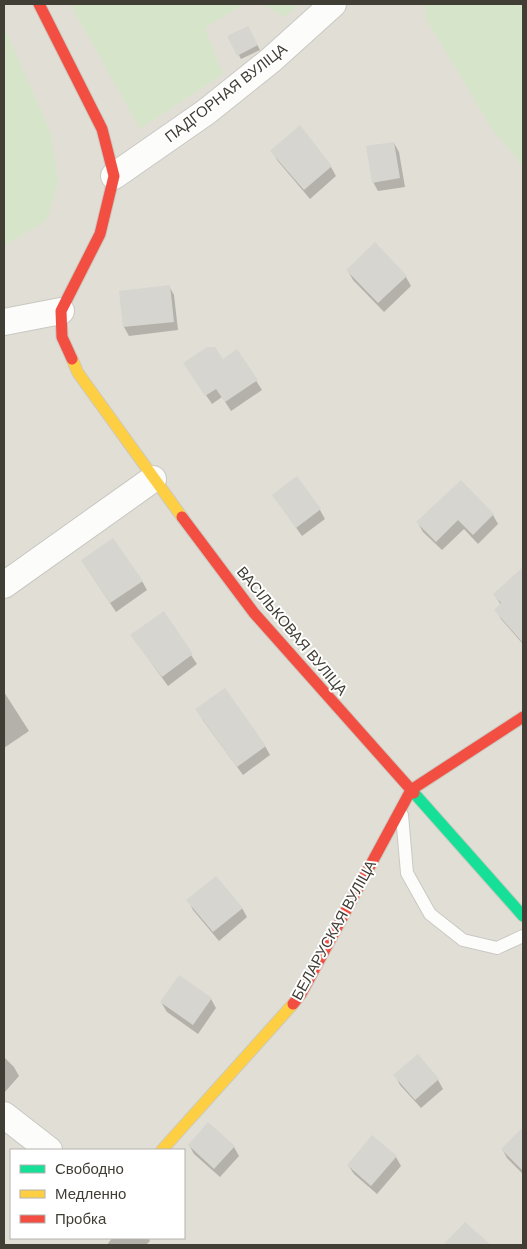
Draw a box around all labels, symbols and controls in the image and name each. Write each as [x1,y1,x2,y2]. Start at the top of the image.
street label: ПАДГОРНАЯ ВУЛІЦА [161,40,290,145]
street label: ВАСІЛЬКОВАЯ ВУЛІЦА [234,563,351,698]
street label: БЕЛАРУСКАЯ ВУЛІЦА [288,857,379,1003]
legend [10,1149,185,1239]
text: Свободно [55,1160,124,1177]
text: Медленно [55,1185,126,1202]
text: Пробка [55,1210,107,1227]

